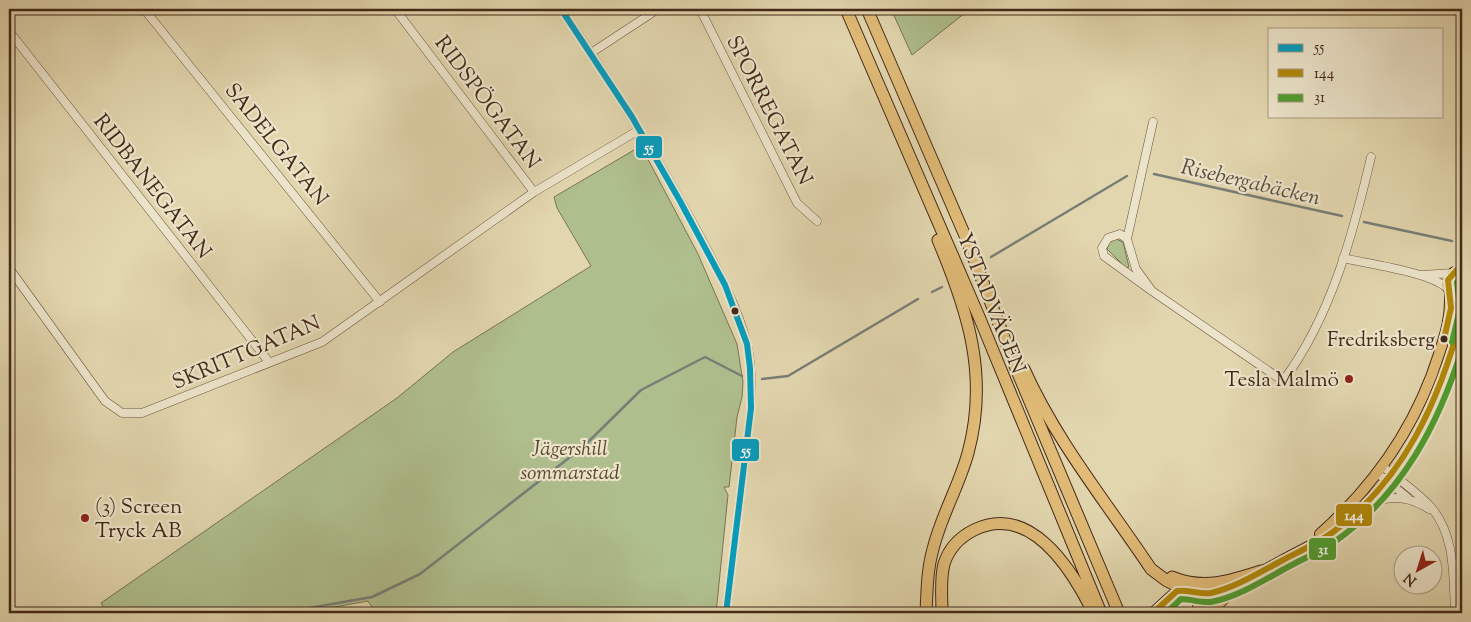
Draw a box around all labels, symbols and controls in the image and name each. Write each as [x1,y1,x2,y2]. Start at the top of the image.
legend [1268,28,1444,118]
street label: RIDSPÖGATAN [426,30,547,176]
street label: SPORREGATAN [718,31,819,191]
text: 55 [1313,38,1324,59]
text: 144 [1314,64,1335,85]
street label: SADELGATAN [217,78,334,213]
text: 31 [1314,88,1325,109]
street label: RIDBANEGATAN [85,108,218,266]
line badge: 55 [635,135,663,159]
text: 55 [643,139,654,159]
water label: Risebergabäcken [1177,152,1324,216]
street label: YSTADVÄGEN [948,229,1032,379]
unlabelled marker [730,306,740,316]
street label: SKRITTGATAN [168,309,326,399]
place label: Fredriksberg [1327,327,1435,356]
marker: Fredriksberg [1439,334,1449,344]
place label: Tesla Malmö [1225,366,1339,396]
marker: Tesla Malmö [1343,373,1355,385]
park label: Jägershill sommarstad [520,435,620,489]
line badge: 55 [731,438,760,462]
text: 55 [740,442,751,462]
place label: (3) Screen Tryck AB [95,493,183,547]
line badge: 144 [1335,503,1373,527]
text: 144 [1345,507,1363,527]
marker: (3) Screen Tryck AB [79,512,91,524]
line badge: 31 [1308,537,1337,561]
text: 31 [1318,541,1328,561]
north arrow [1394,544,1444,594]
text: N [1400,567,1422,590]

